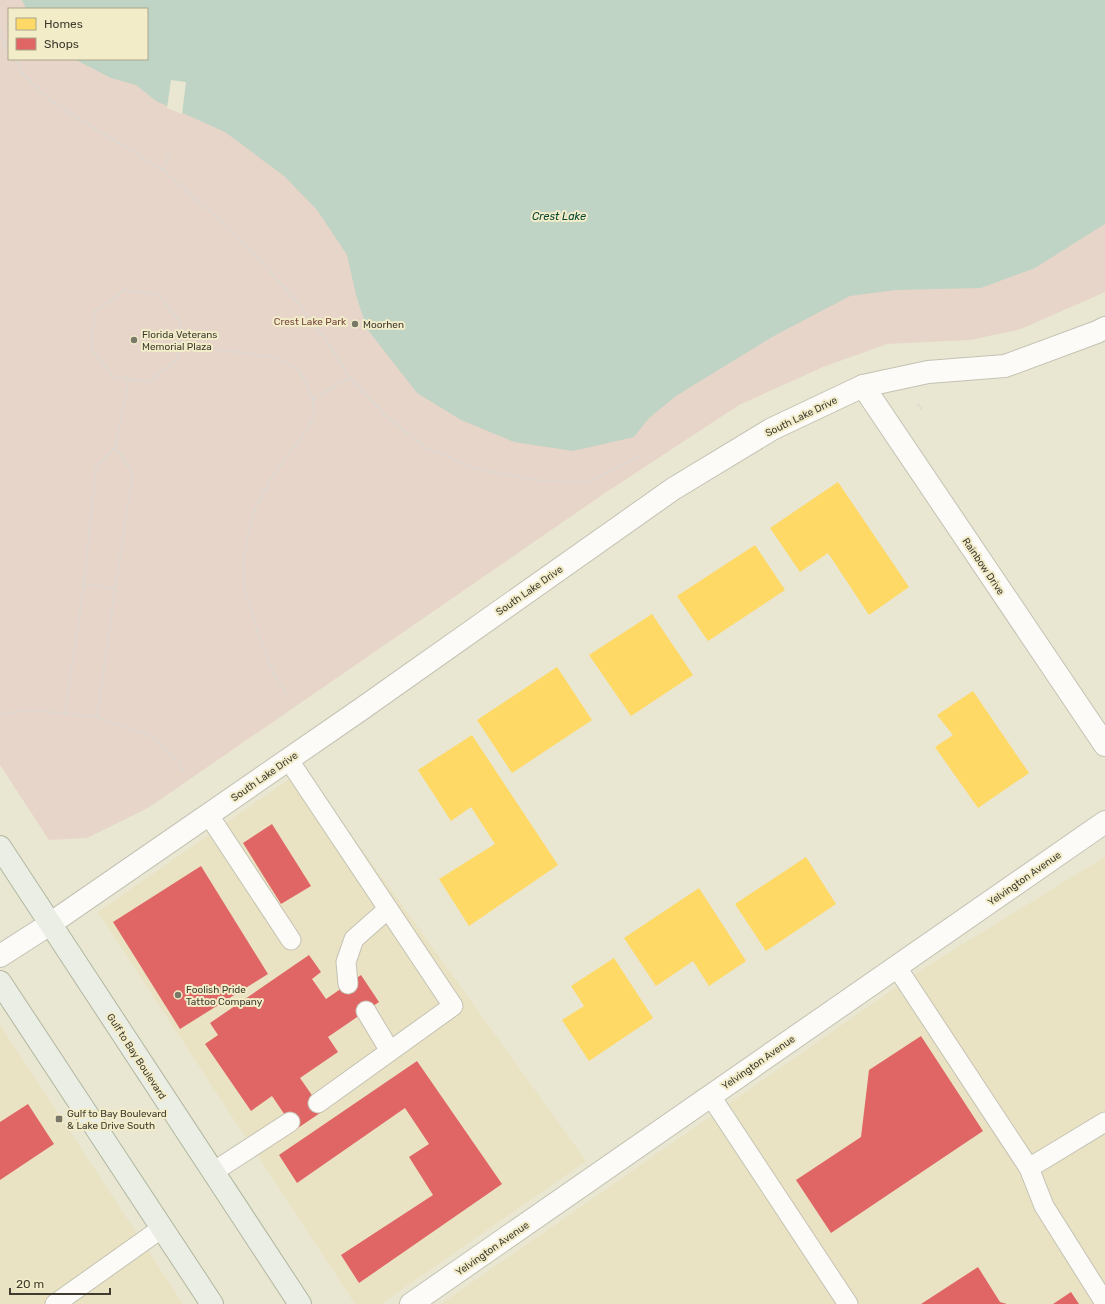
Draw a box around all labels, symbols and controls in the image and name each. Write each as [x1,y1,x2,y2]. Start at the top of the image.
legend [8,8,148,60]
text: Homes [44,17,83,31]
text: Shops [44,37,79,51]
water label: Crest Lake [532,210,586,223]
park label: Crest Lake Park [274,316,347,328]
marker: Moorhen [350,319,360,329]
place label: Moorhen [363,319,404,331]
place label: Florida Veterans Memorial Plaza [142,329,217,353]
marker: Florida Veterans Memorial Plaza [129,335,139,345]
street label: South Lake Drive [763,394,840,440]
street label: Rainbow Drive [960,536,1007,598]
street label: South Lake Drive [494,563,566,618]
street label: South Lake Drive [229,749,301,804]
street label: Yelvington Avenue [986,849,1064,909]
place label: Foolish Pride Tattoo Company [186,984,263,1008]
marker: Foolish Pride Tattoo Company [173,990,183,1000]
street label: Gulf to Bay Boulevard [104,1011,168,1102]
street label: Yelvington Avenue [720,1033,798,1093]
place label: Gulf to Bay Boulevard & Lake Drive South [67,1108,167,1132]
marker: Gulf to Bay Boulevard & Lake Drive South [54,1114,64,1124]
street label: Yelvington Avenue [454,1219,532,1279]
scale bar [10,1270,110,1296]
text: 20 m [16,1277,44,1291]

